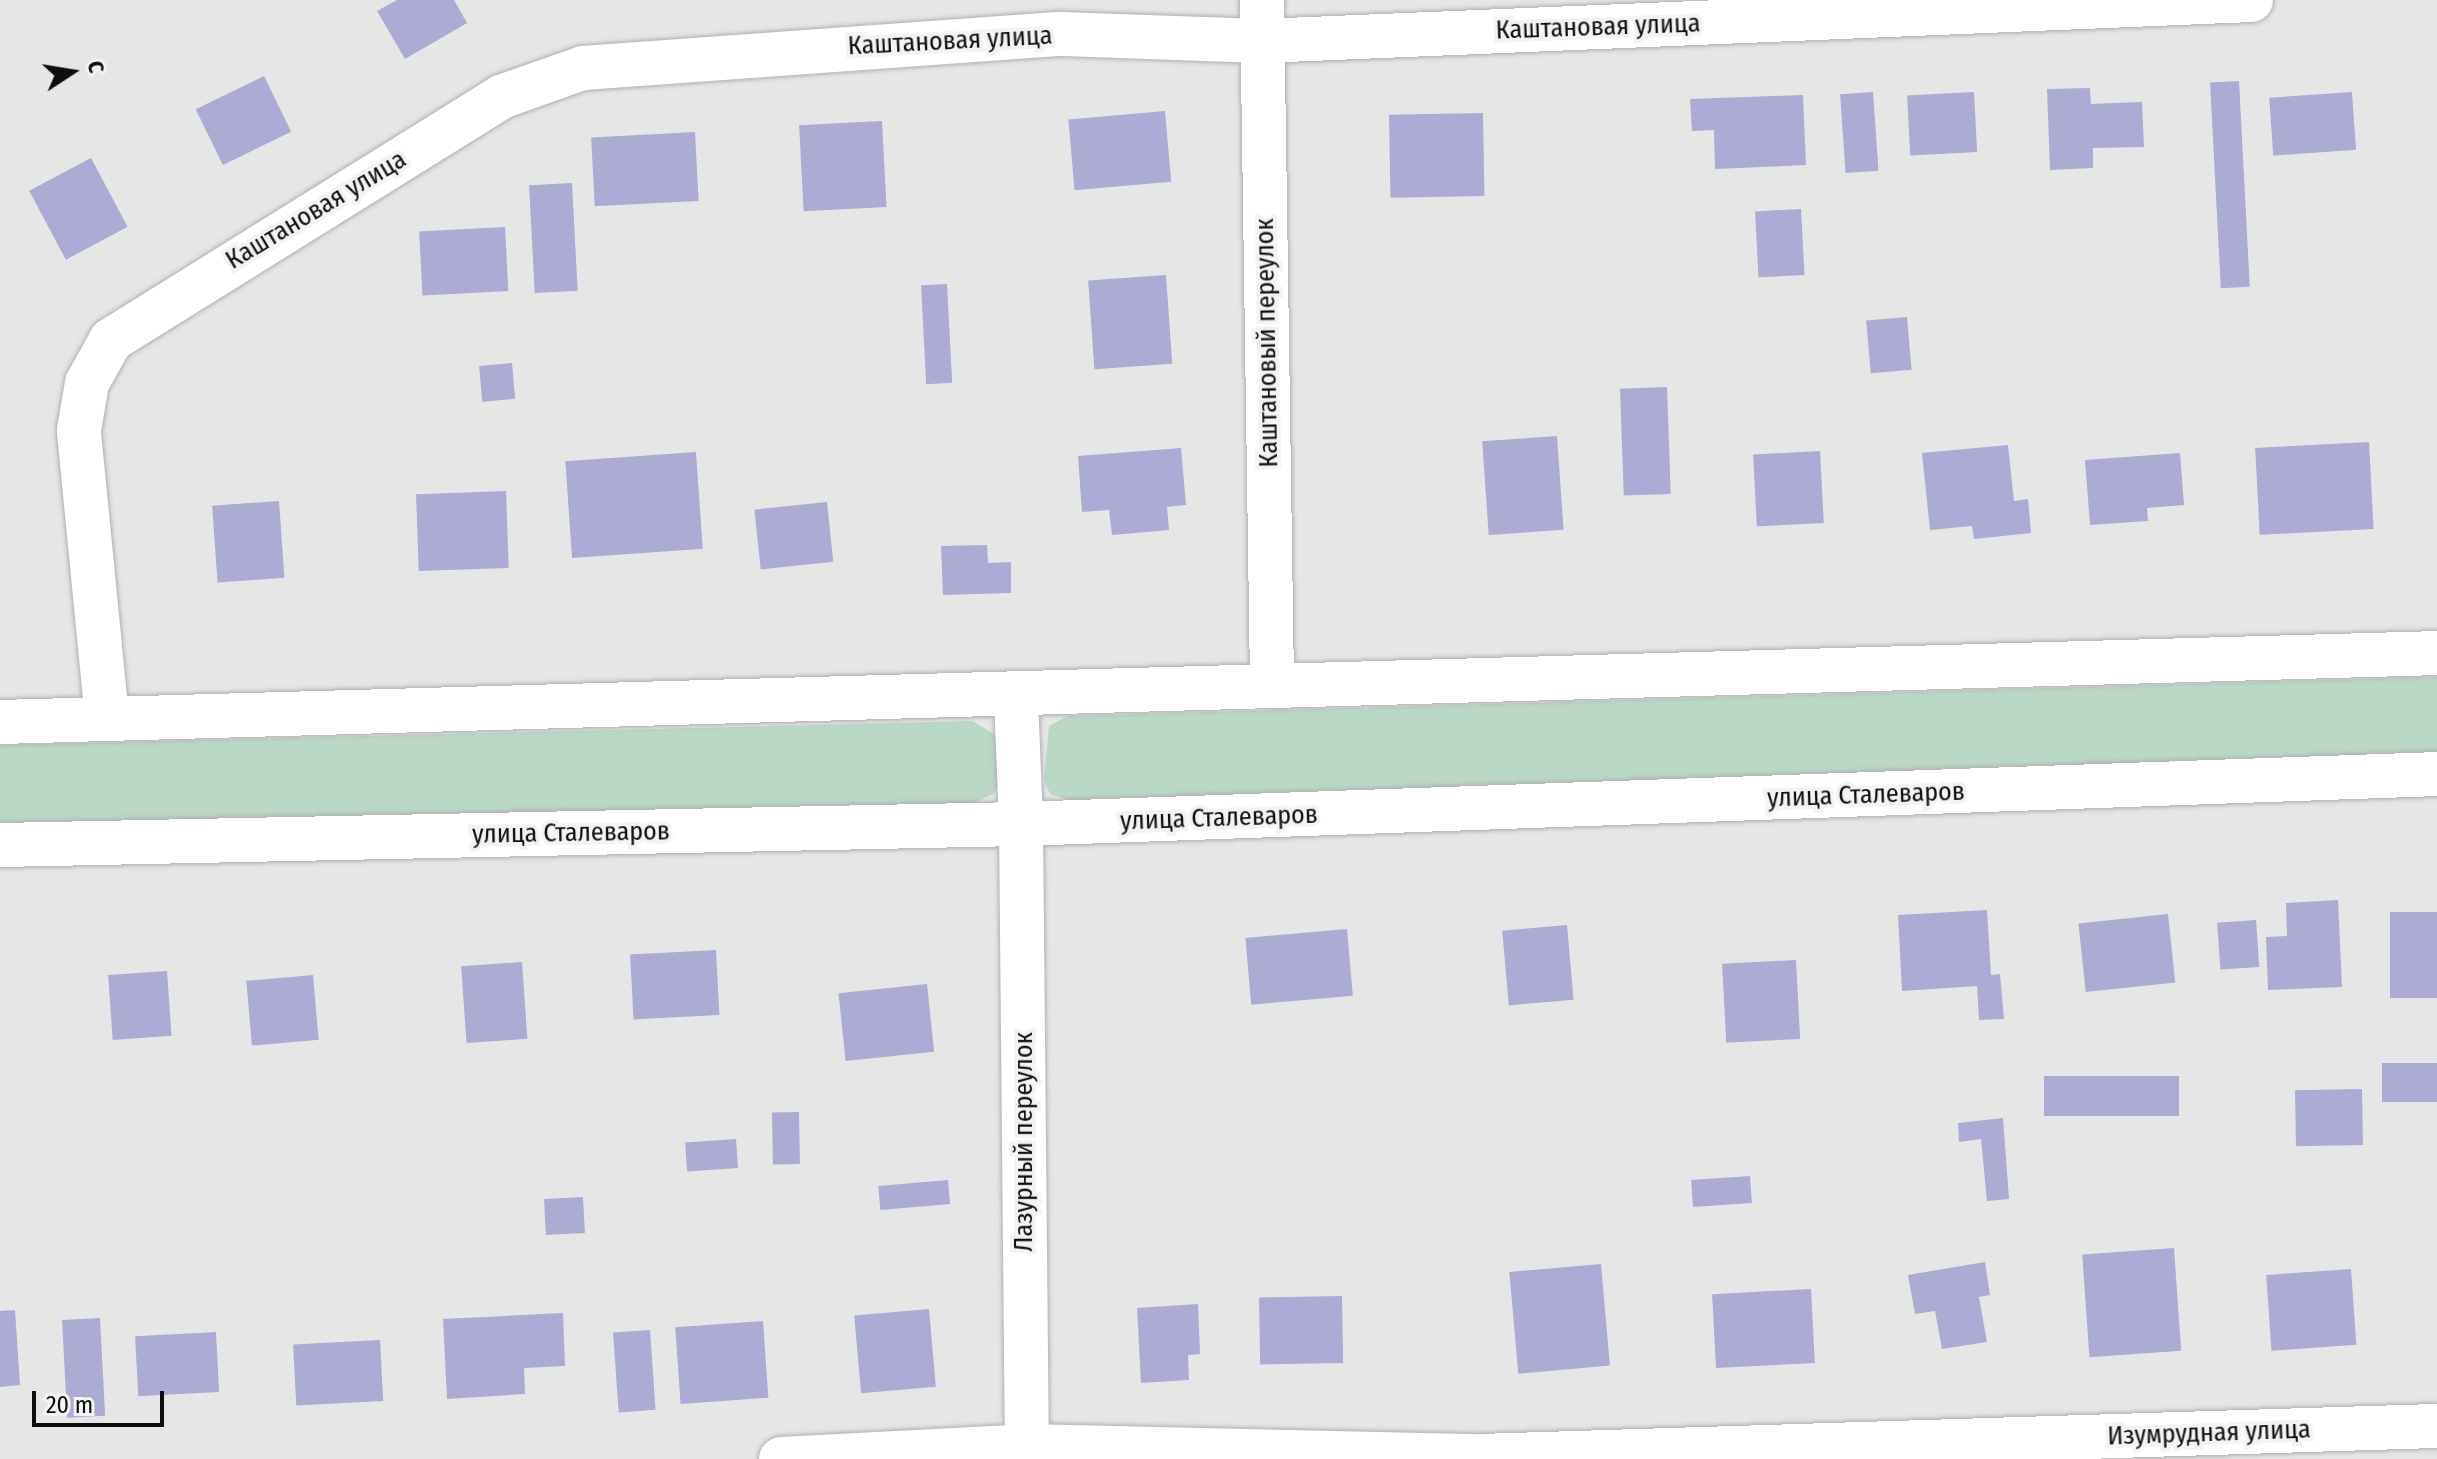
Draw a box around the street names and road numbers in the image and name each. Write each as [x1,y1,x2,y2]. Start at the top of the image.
street label: Каштановая улица [1495,8,1701,46]
street label: Каштановая улица [847,20,1053,62]
street label: Каштановая улица [220,144,412,276]
street label: Каштановый переулок [1249,218,1285,468]
street label: улица Сталеваров [1767,776,1965,814]
street label: улица Сталеваров [1120,799,1318,837]
street label: улица Сталеваров [472,816,670,850]
street label: Лазурный переулок [1008,1032,1040,1252]
street label: Изумрудная улица [2107,1414,2311,1452]

